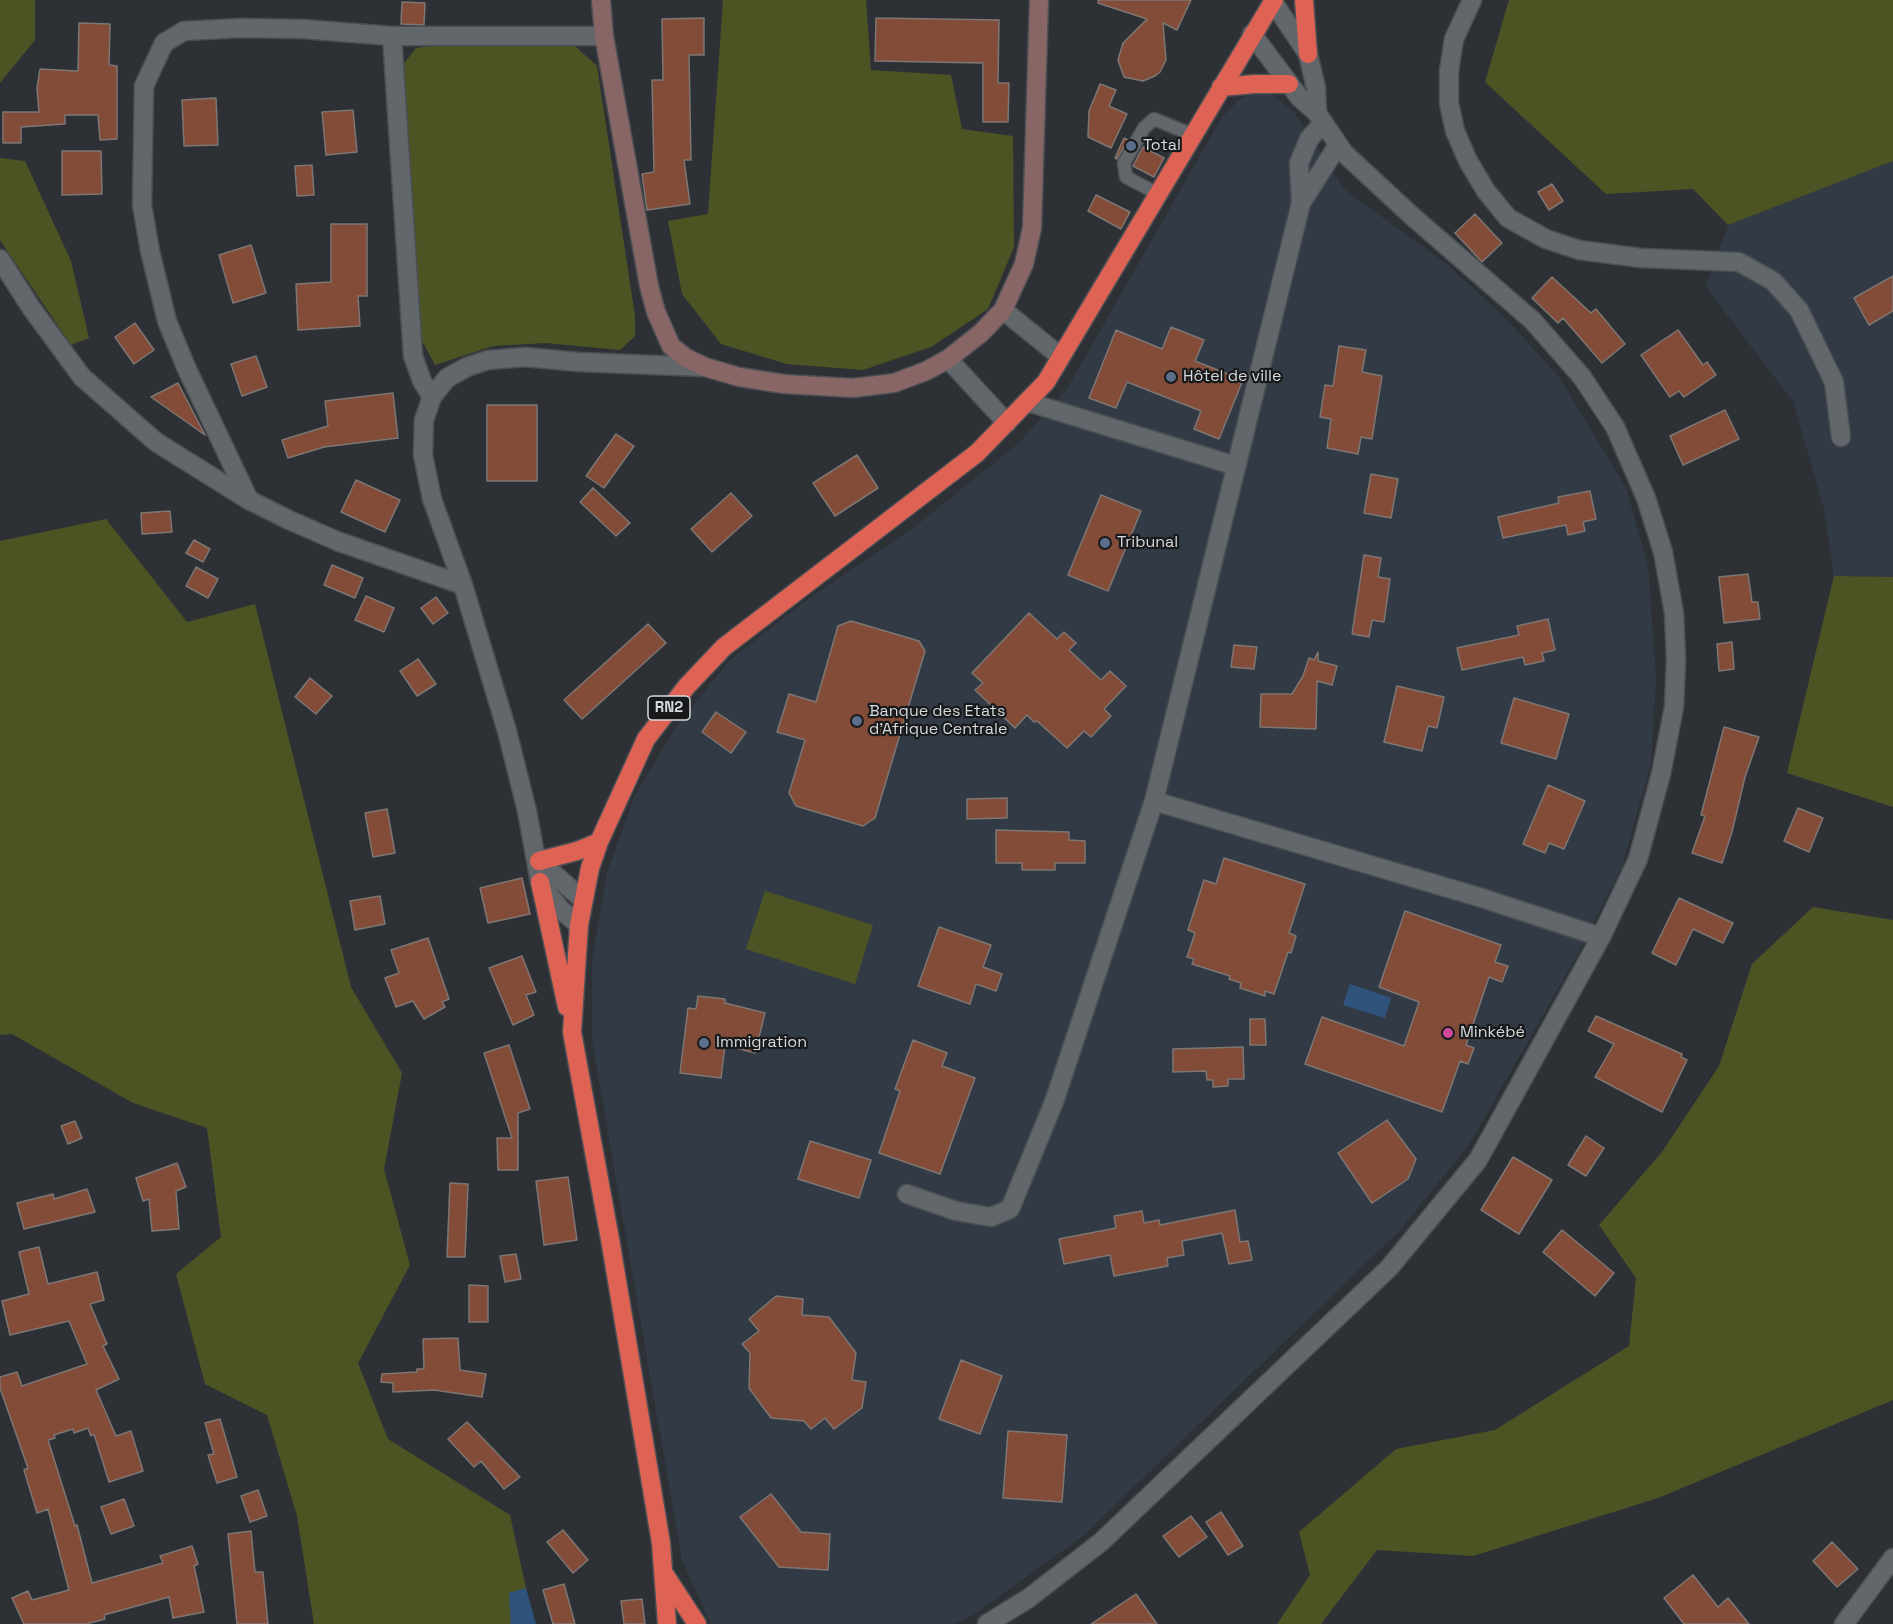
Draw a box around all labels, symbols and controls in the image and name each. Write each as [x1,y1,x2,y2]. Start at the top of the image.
place label: Total [1143,136,1181,156]
marker: Total [1124,139,1138,153]
place label: Hôtel de ville [1183,367,1281,387]
marker: Hôtel de ville [1164,370,1178,384]
place label: Tribunal [1117,533,1178,553]
marker: Tribunal [1098,536,1112,550]
road number: RN2 [648,696,690,720]
place label: Banque des Etats d'Afrique Centrale [869,702,1007,740]
marker: Banque des Etats d'Afrique Centrale [850,714,864,728]
place label: Minkébé [1460,1023,1525,1043]
marker: Minkébé [1441,1026,1455,1040]
place label: Immigration [716,1033,807,1053]
marker: Immigration [697,1036,711,1050]

